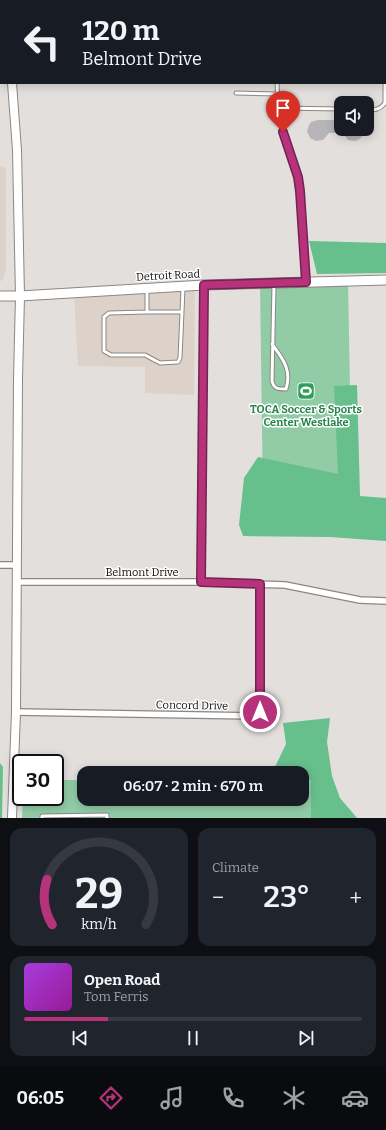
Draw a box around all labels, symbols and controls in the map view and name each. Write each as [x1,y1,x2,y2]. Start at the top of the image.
text: 120 m [82,14,159,47]
icon: left [16,16,68,68]
text: Belmont Drive [82,48,202,70]
pin [266,91,300,132]
map controls [334,96,374,136]
button: sound [334,96,374,136]
icon: arrive [272,97,294,119]
street label: Detroit Road [136,267,201,284]
sports icon: TOCA Soccer & Sports Center Westlake [296,381,316,401]
place label: TOCA Soccer & Sports Center Westlake [250,403,362,429]
street label: Belmont Drive [105,566,179,579]
position arrow [239,691,281,733]
street label: Concord Drive [156,698,228,713]
speed limit sign: 30 [12,754,64,806]
text: 06:07 · 2 min · 670 m [123,777,263,795]
text: Climate [212,860,259,875]
text: 29 [75,869,123,919]
text: 23° [263,879,310,915]
text: − [212,884,224,911]
text: + [349,884,362,911]
text: km/h [81,916,117,933]
text: Open Road [84,971,160,989]
text: Tom Ferris [84,989,148,1004]
icon: previous [69,1027,91,1049]
icon: pause [182,1027,204,1049]
icon: next [295,1027,317,1049]
icon: directions [97,1084,125,1112]
icon: music [158,1084,186,1112]
icon: phone [219,1084,247,1112]
icon: climate [280,1084,308,1112]
icon: car [341,1084,369,1112]
text: 06:05 [17,1087,64,1109]

